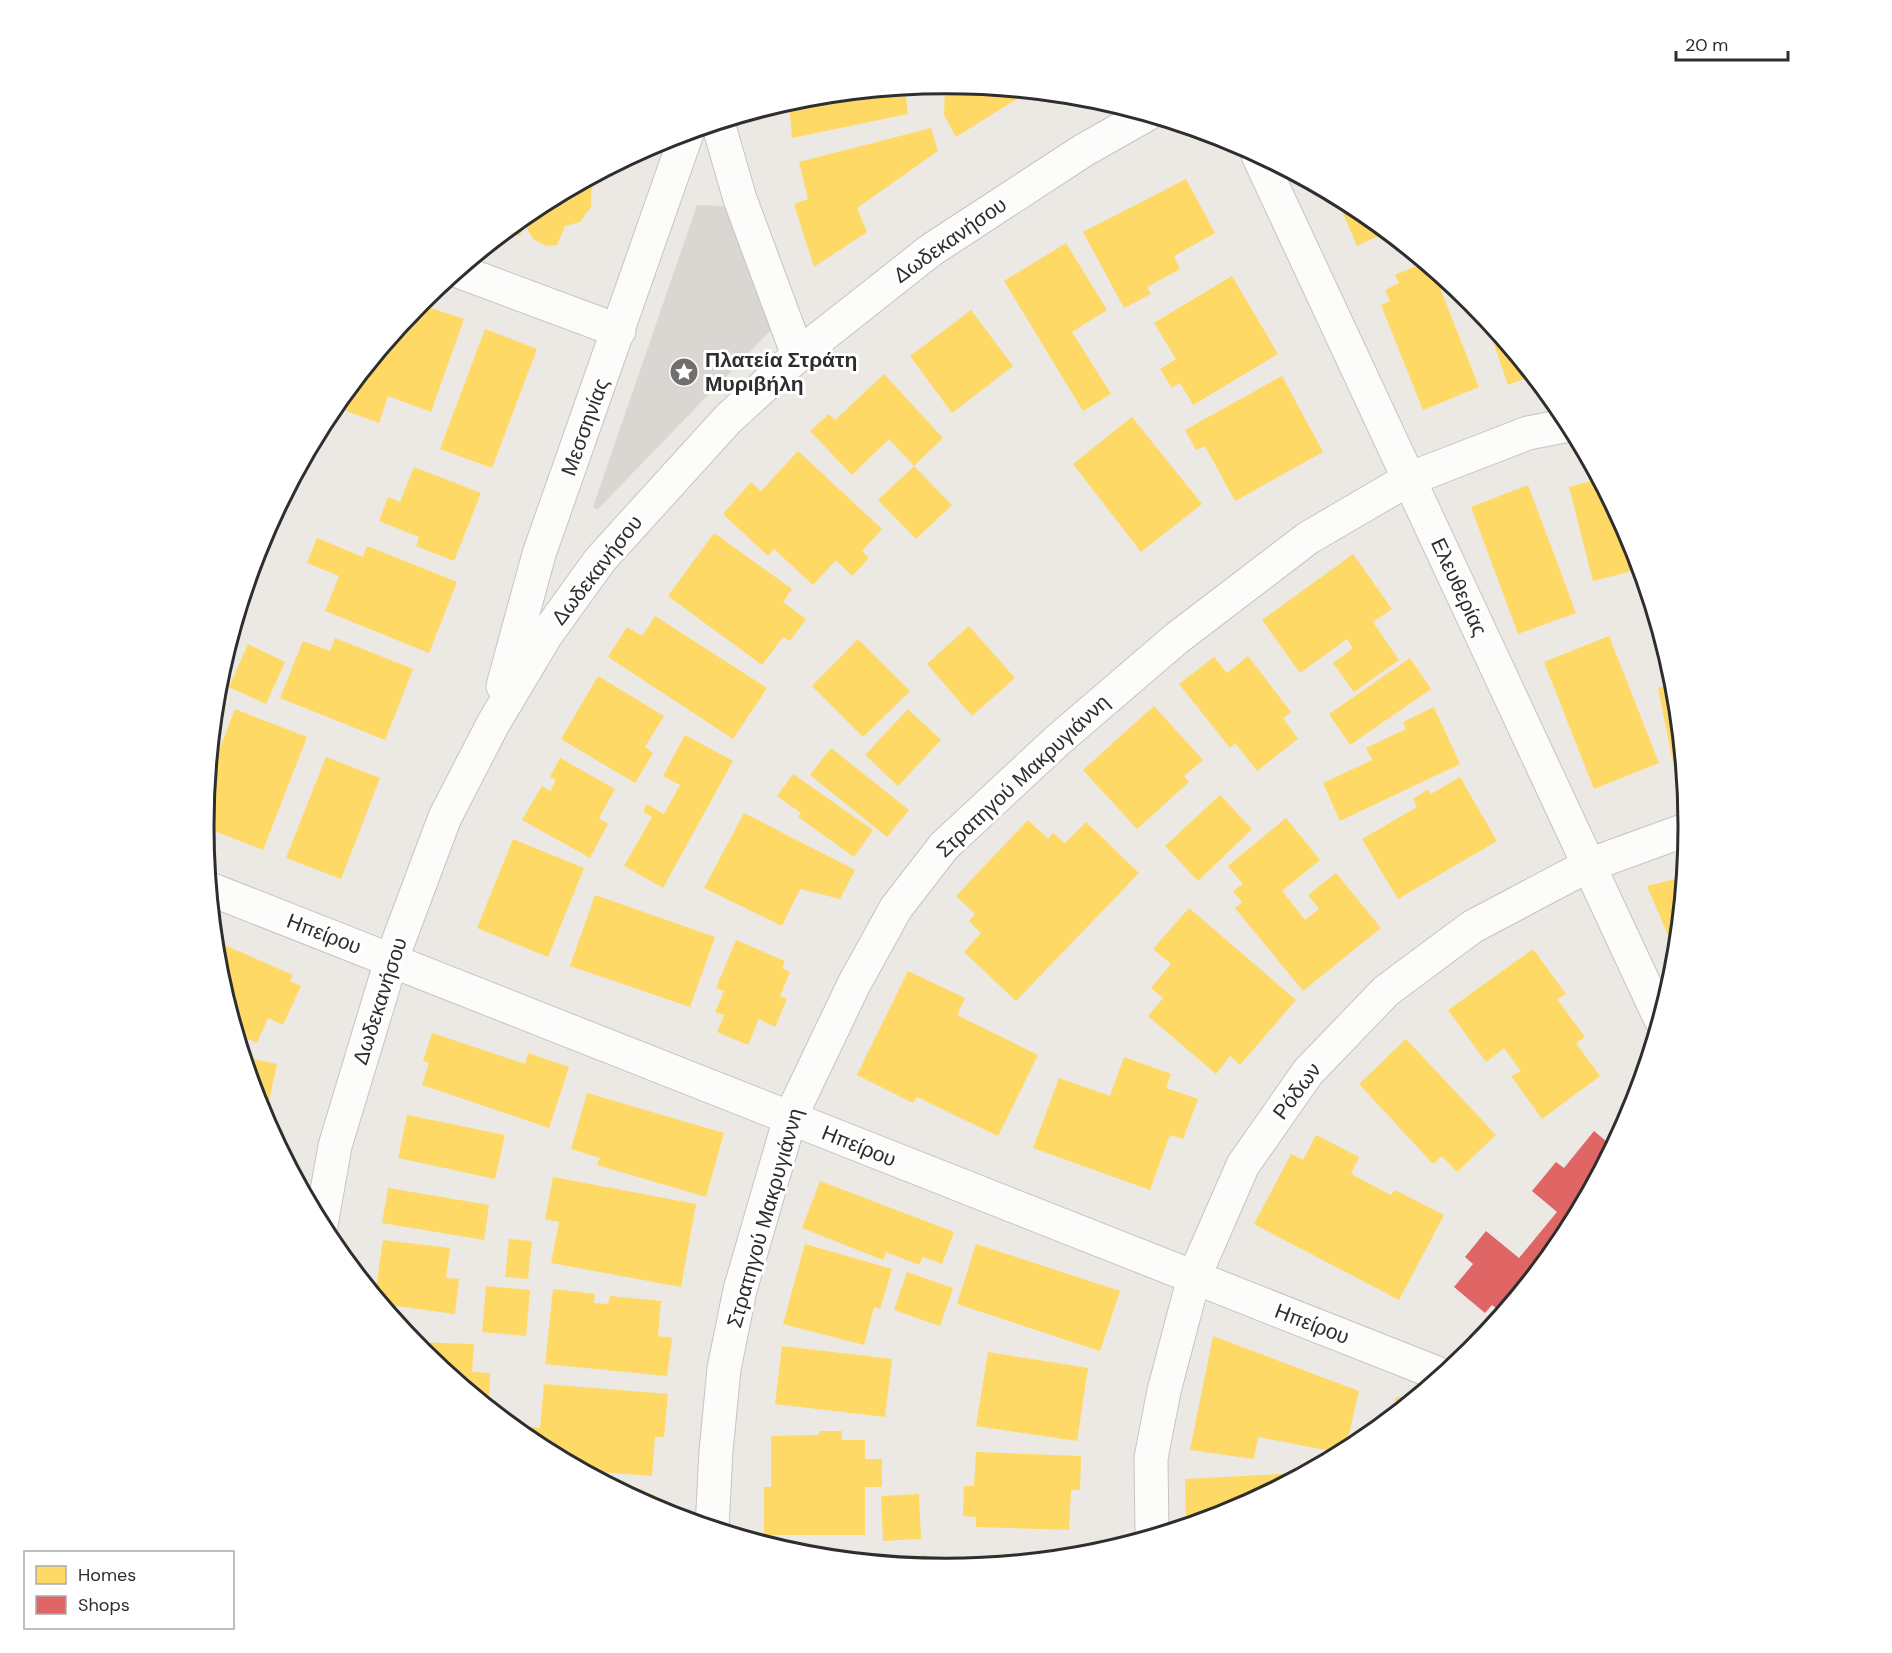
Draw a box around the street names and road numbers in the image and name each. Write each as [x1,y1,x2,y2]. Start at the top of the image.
street label: Δωδεκανήσου [888,191,1012,289]
street label: Μεσσηνίας [554,374,616,480]
street label: Δωδεκανήσου [545,509,649,631]
street label: Ελευθερίας [1424,533,1494,641]
street label: Στρατηγού Μακρυγιάννη [930,688,1116,864]
street label: Ηπείρου [283,907,365,961]
street label: Δωδεκανήσου [346,934,414,1068]
street label: Ρόδων [1266,1057,1328,1125]
street label: Στρατηγού Μακρυγιάννη [720,1105,810,1331]
street label: Ηπείρου [818,1118,900,1174]
street label: Ηπείρου [1271,1297,1353,1351]

